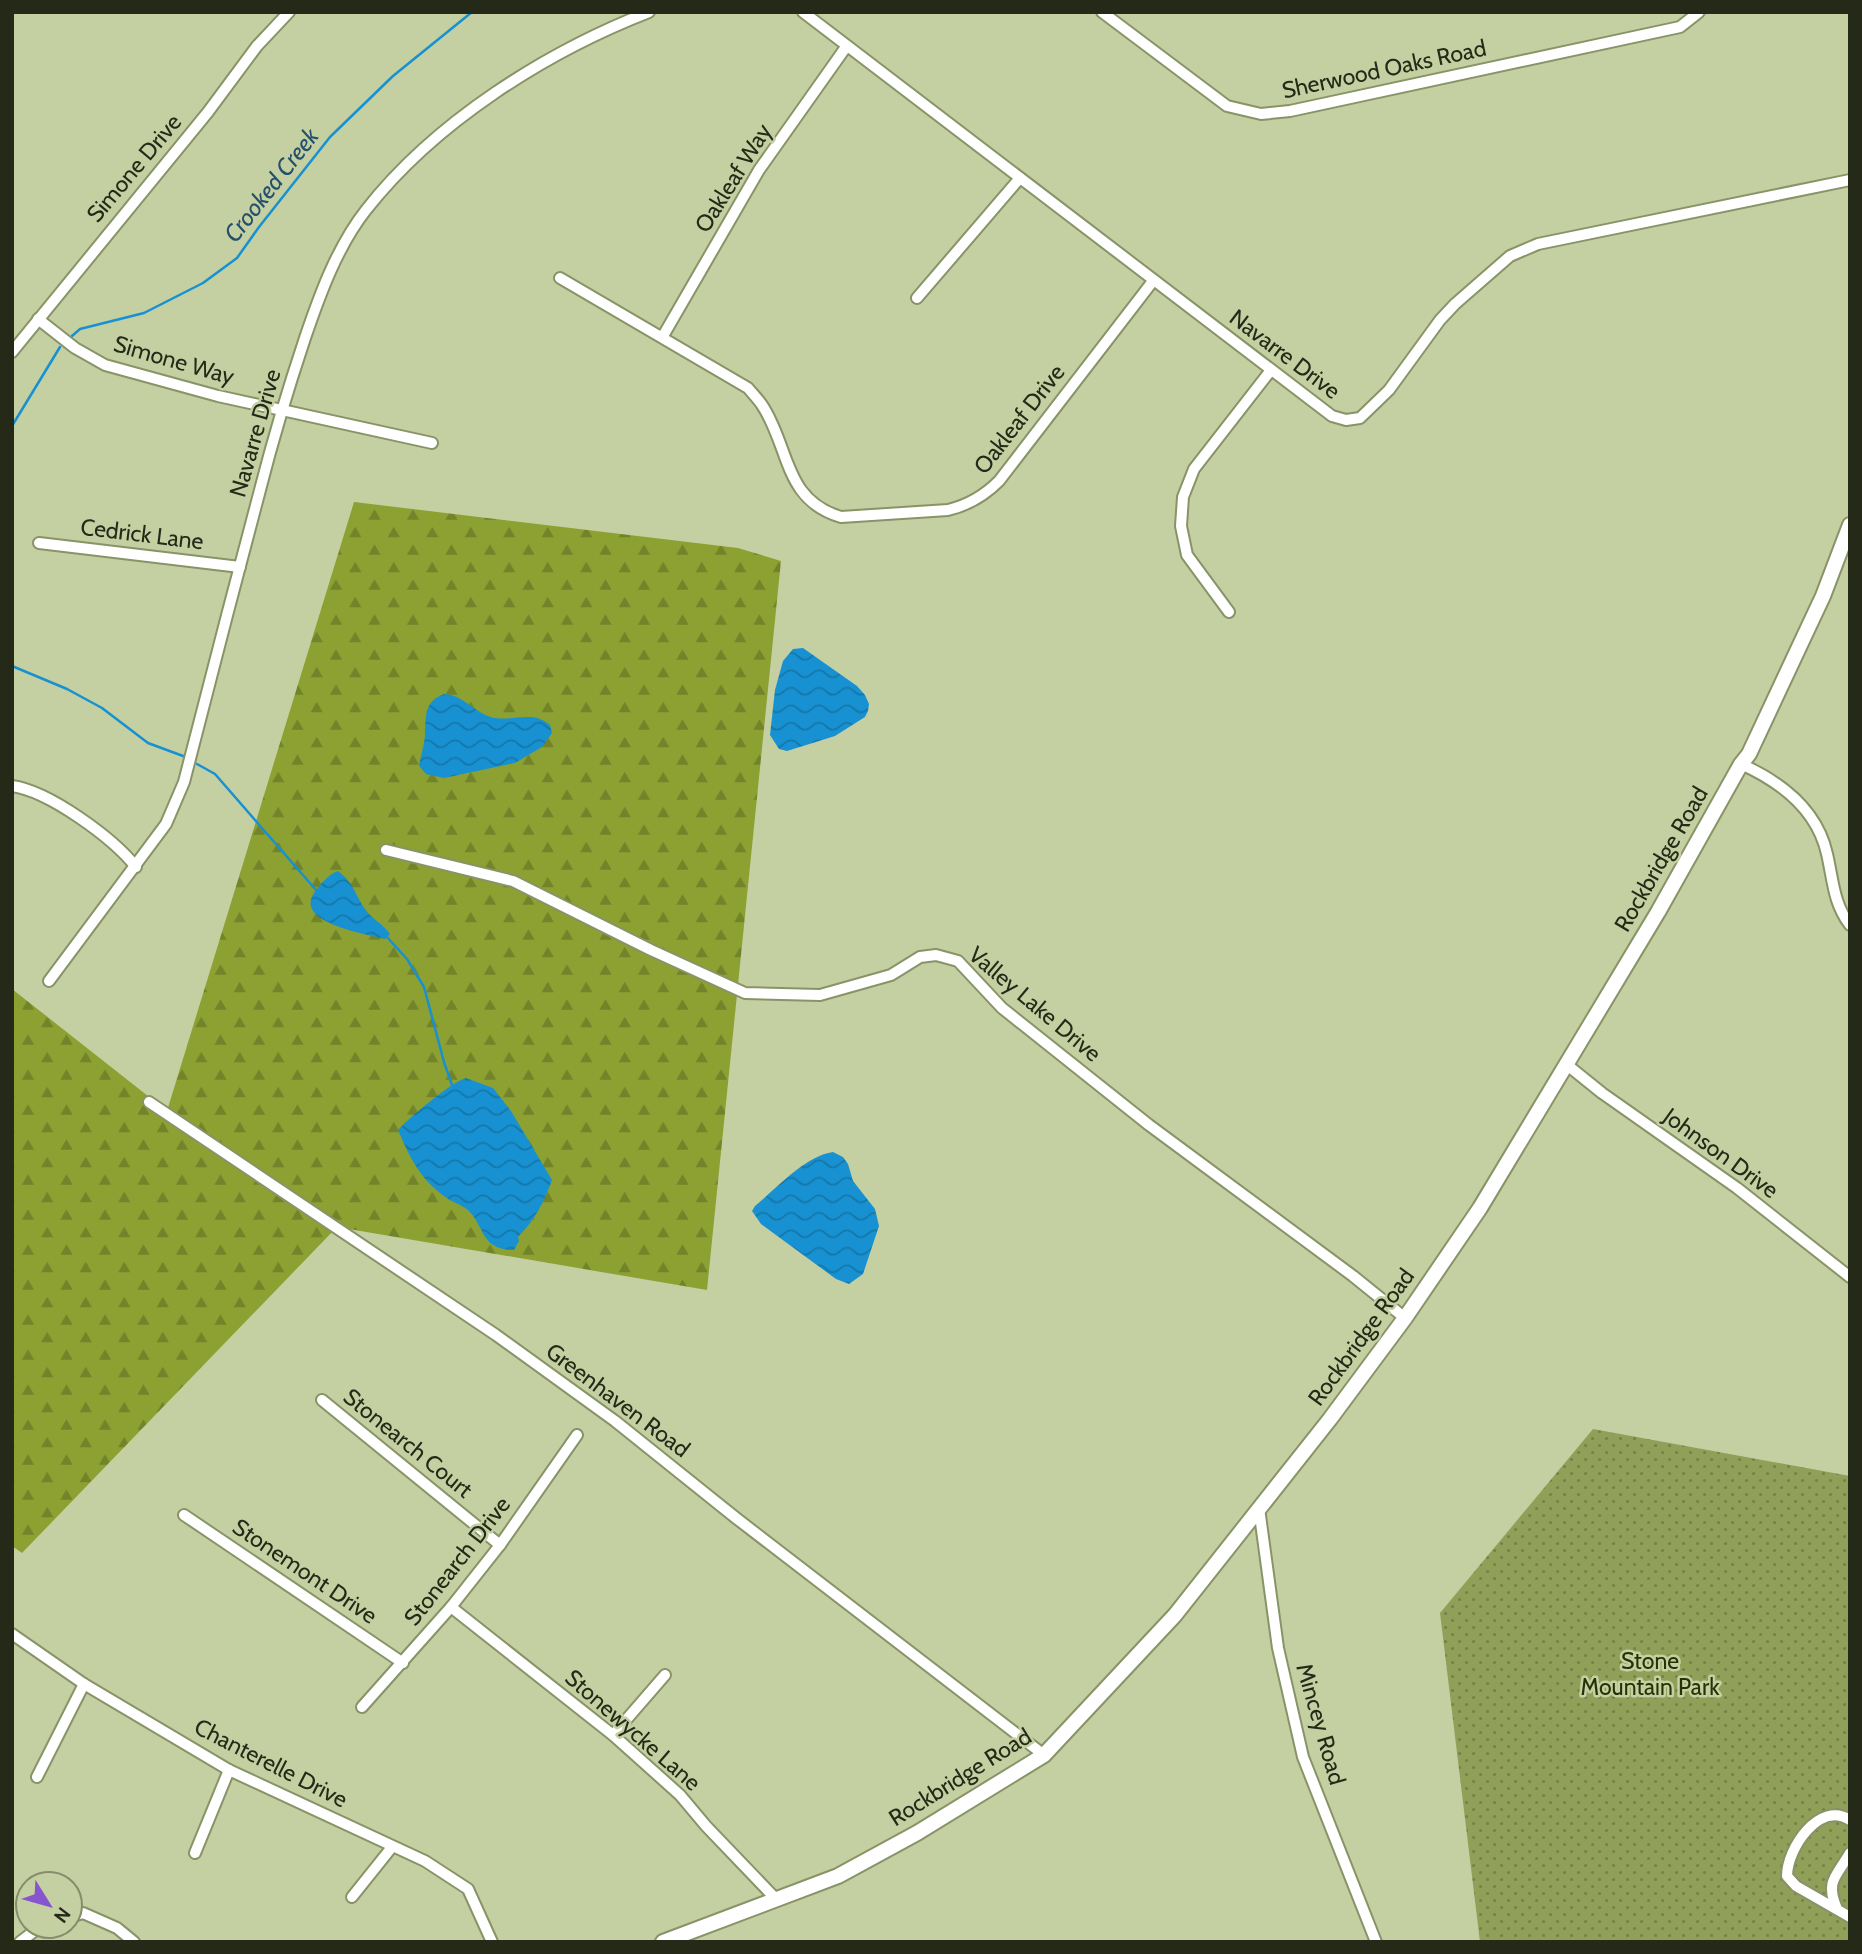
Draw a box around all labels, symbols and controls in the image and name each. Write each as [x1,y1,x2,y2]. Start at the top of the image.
street label: Sherwood Oaks Road [1279,34,1489,104]
street label: Simone Drive [81,108,187,228]
street label: Oakleaf Way [689,118,778,237]
water label: Crooked Creek [218,122,325,248]
street label: Navarre Drive [1224,303,1346,405]
street label: Simone Way [111,329,238,391]
street label: Oakleaf Drive [968,359,1071,479]
street label: Navarre Drive [223,366,287,500]
street label: Cedrick Lane [79,513,205,555]
street label: Rockbridge Road [1608,782,1714,936]
street label: Valley Lake Drive [963,940,1107,1068]
street label: Johnson Drive [1657,1101,1784,1204]
street label: Rockbridge Road [1302,1263,1420,1411]
street label: Greenhaven Road [541,1337,695,1463]
street label: Stonearch Court [338,1383,478,1504]
street label: Stonearch Drive [398,1491,516,1631]
street label: Stonemont Drive [228,1512,383,1630]
park label: Stone Mountain Park [1581,1647,1720,1701]
street label: Mincey Road [1290,1660,1352,1788]
street label: Stonewycke Lane [559,1664,707,1797]
street label: Chanterelle Drive [190,1712,352,1814]
street label: Rockbridge Road [884,1722,1036,1832]
north arrow [14,1870,84,1940]
text: N [49,1903,75,1927]

